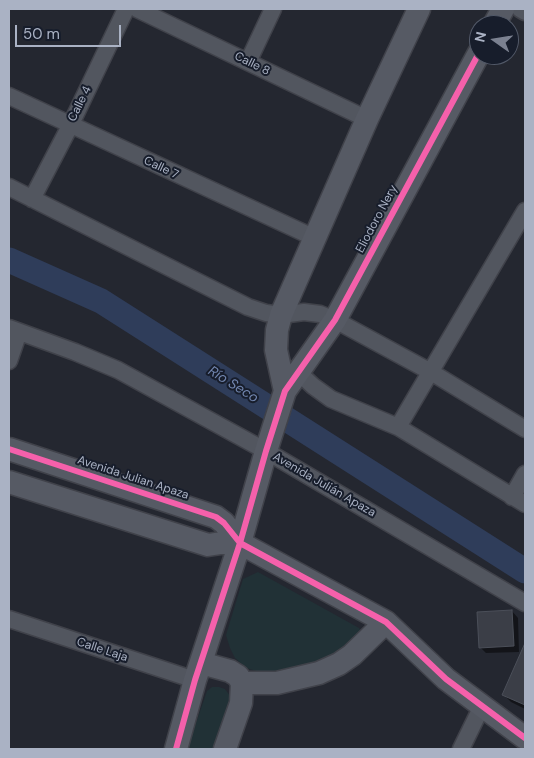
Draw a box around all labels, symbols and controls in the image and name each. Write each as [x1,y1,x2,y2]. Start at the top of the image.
scale bar [18,15,124,47]
north arrow [469,15,519,65]
text: 50 m [23,24,60,44]
text: N [470,30,490,44]
street label: Calle 8 [232,49,272,79]
street label: Calle 4 [65,84,95,124]
street label: Calle 7 [141,154,181,182]
street label: Eliodoro Nery [353,183,401,255]
water label: Río Seco [205,363,261,407]
street label: Avenida Julián Apaza [270,450,378,520]
street label: Avenida Julian Apaza [75,453,191,503]
street label: Calle Laja [75,635,129,665]

